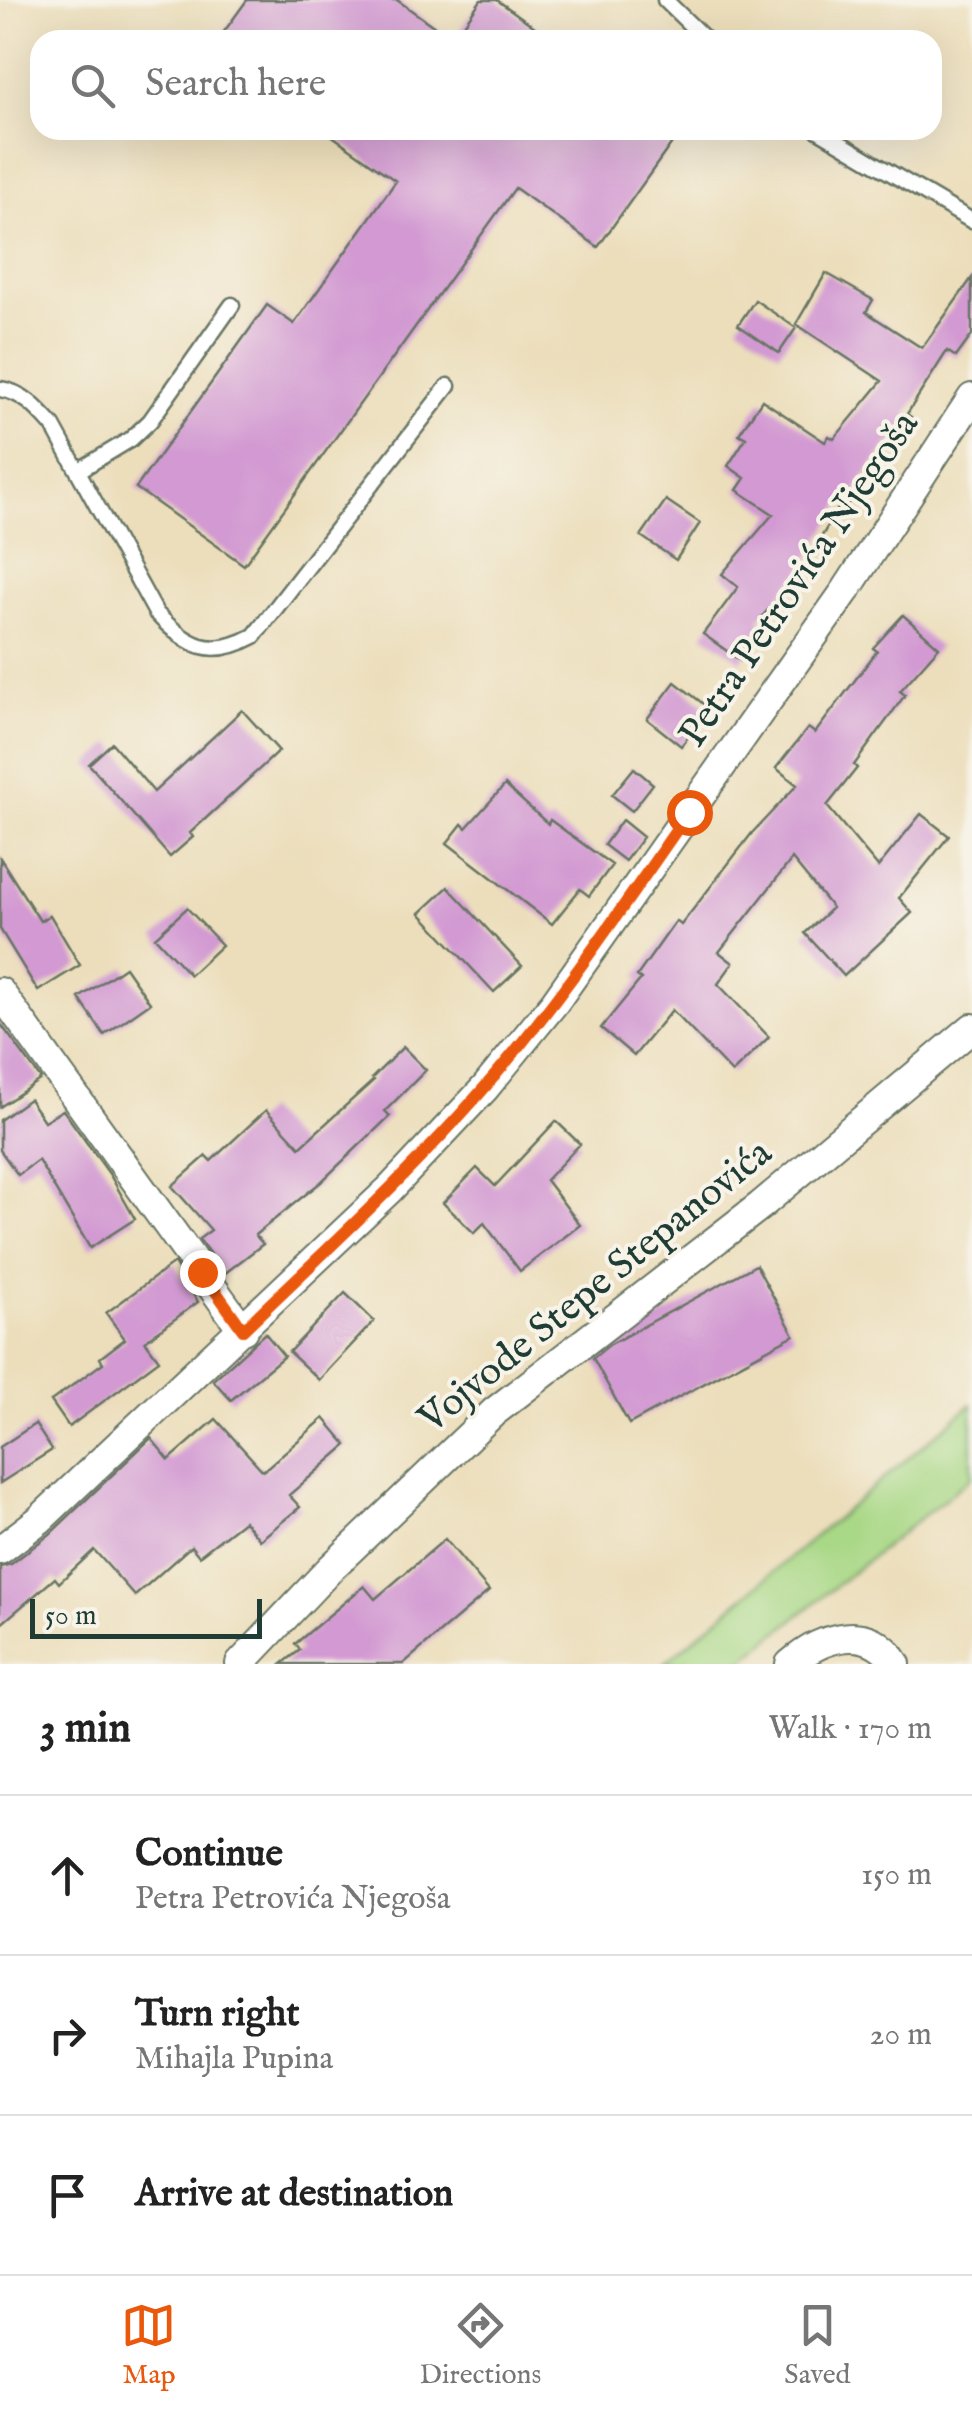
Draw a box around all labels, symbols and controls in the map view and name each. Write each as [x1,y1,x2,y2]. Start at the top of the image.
search box [30,30,942,140]
icon: search [65,58,120,113]
text: Search here [145,61,326,109]
street label: Petra Petrovića Njegoša [669,402,932,758]
route start [667,790,713,836]
street label: Vojvode Stepe Stepanovića [408,1128,784,1446]
route end [180,1250,226,1296]
scale bar [30,1594,262,1638]
text: 50 m [45,1599,97,1634]
text: 3 min [40,1703,131,1756]
text: Walk · 170 m [768,1709,932,1750]
text: Continue [135,1831,283,1879]
icon: ahead [40,1848,95,1903]
text: 150 m [861,1855,932,1896]
text: Petra Petrovića Njegoša [135,1879,450,1920]
text: Turn right [135,1991,299,2039]
icon: right [40,2008,95,2063]
text: 20 m [870,2015,932,2056]
text: Mihajla Pupina [135,2039,333,2080]
icon: arrive [40,2168,95,2223]
text: Arrive at destination [135,2171,453,2219]
tab: Map [121,2298,176,2393]
tab: Directions [419,2298,541,2393]
tab: Saved [784,2298,851,2393]

